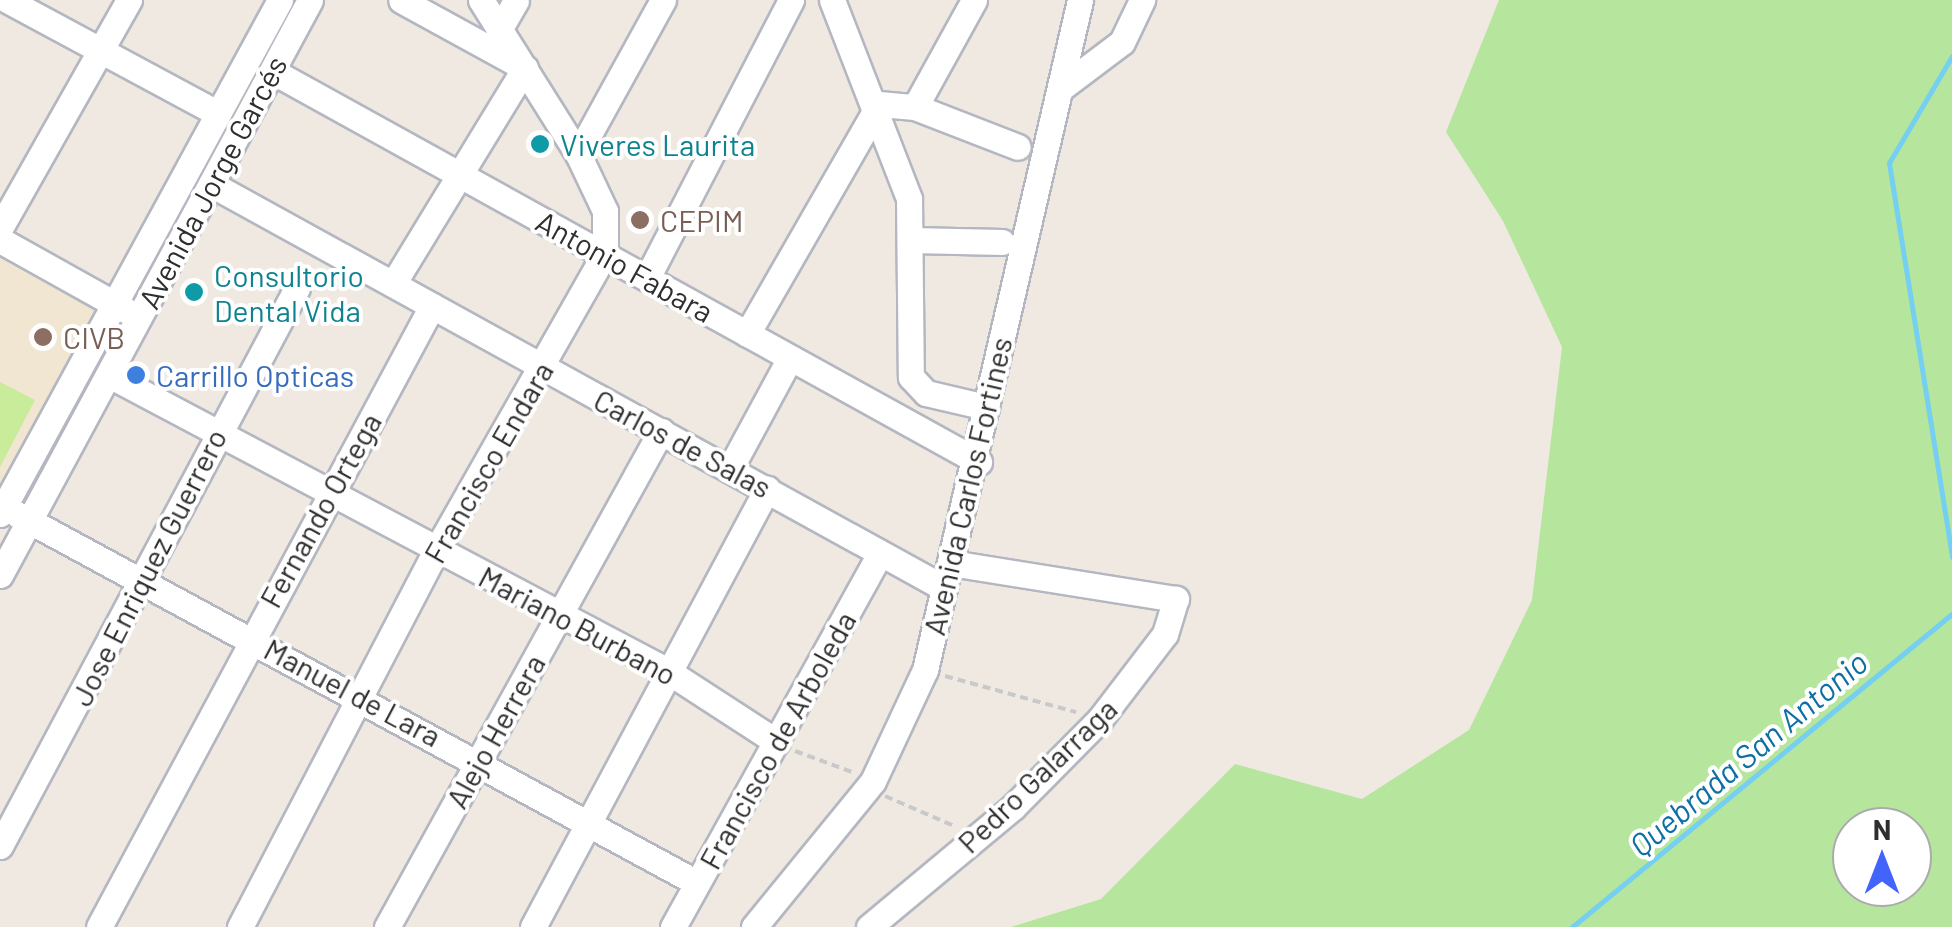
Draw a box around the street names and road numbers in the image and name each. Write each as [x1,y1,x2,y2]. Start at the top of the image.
street label: Avenida Jorge Garcés [130,50,294,314]
street label: Antonio Fabara [530,203,720,329]
street label: Avenida Carlos Fortines [915,333,1019,639]
street label: Francisco Endara [416,355,560,569]
street label: Carlos de Salas [588,381,778,505]
street label: Fernando Ortega [252,406,388,614]
street label: Jose Enriquez Guerrero [62,422,234,712]
street label: Mariano Burbano [473,558,683,692]
street label: Francisco de Arboleda [691,605,863,875]
street label: Manuel de Lara [259,630,447,754]
street label: Alejo Herrera [438,648,552,814]
street label: Pedro Galarraga [950,690,1124,860]

